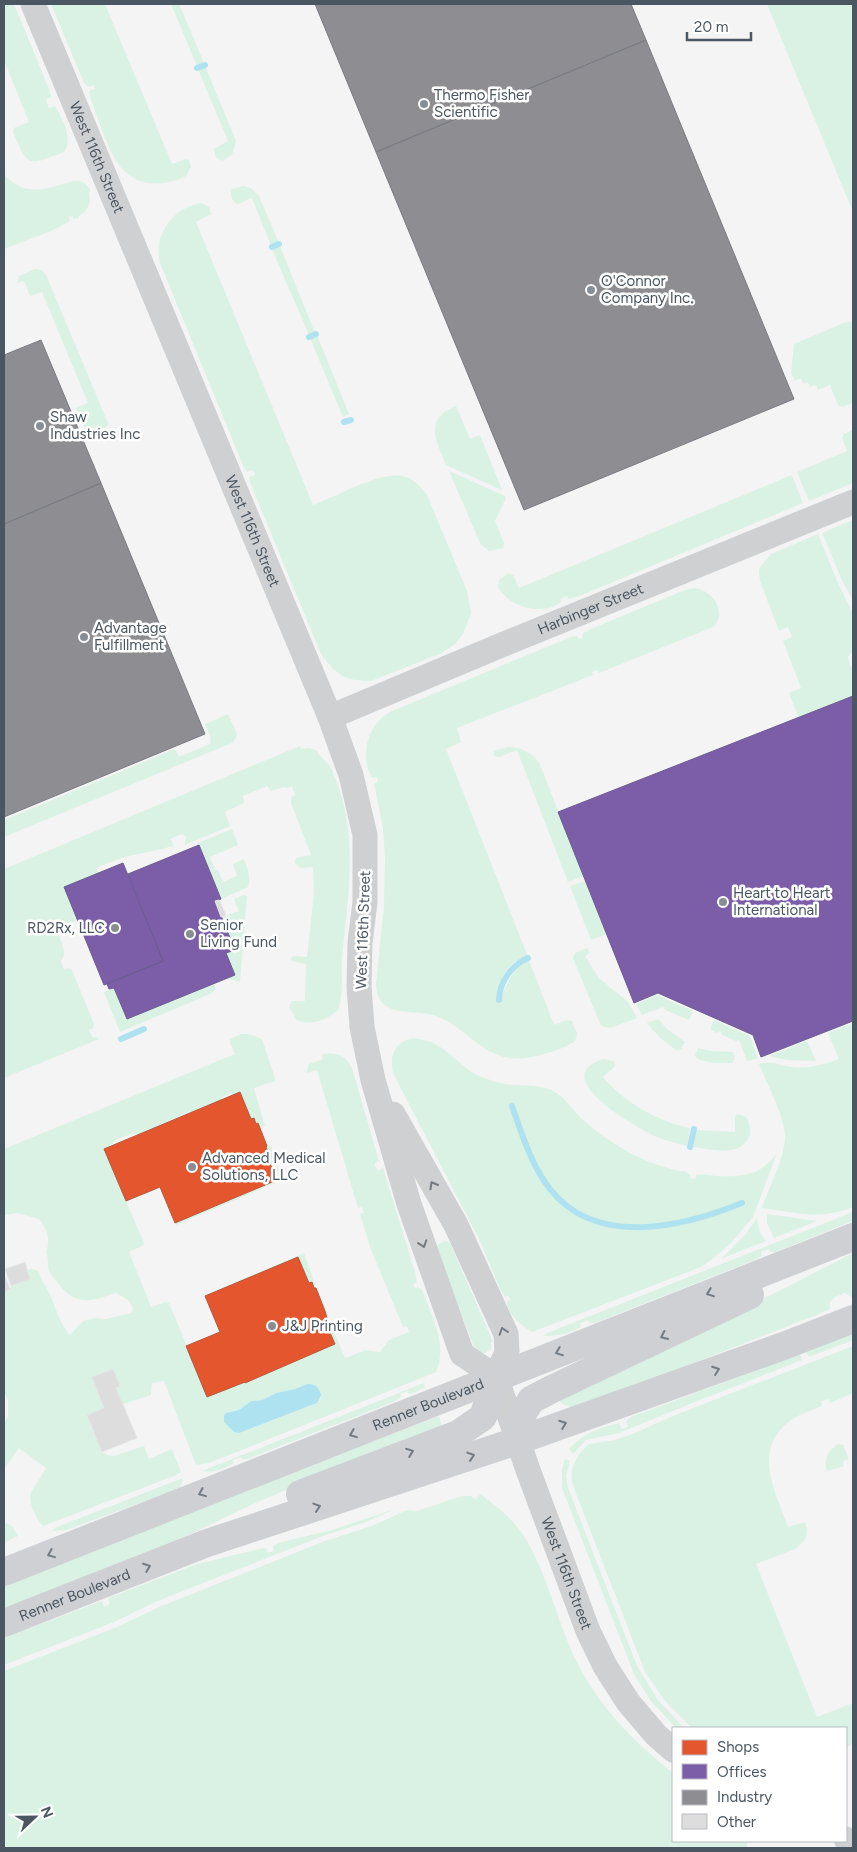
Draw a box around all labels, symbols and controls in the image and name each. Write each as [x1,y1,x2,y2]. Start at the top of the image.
scale bar [687,10,751,42]
text: 20 m [694,18,728,36]
place label: Thermo Fisher Scientific [434,86,529,121]
marker: Thermo Fisher Scientific [418,98,430,110]
street label: West 116th Street [66,99,128,216]
place label: O'Connor Company Inc. [601,272,693,307]
marker: O'Connor Company Inc. [585,284,597,296]
place label: Shaw Industries Inc [50,408,140,443]
marker: Shaw Industries Inc [34,420,46,432]
street label: West 116th Street [221,473,284,590]
street label: Harbinger Street [535,579,646,638]
place label: Advantage Fulfillment [94,619,167,654]
marker: Advantage Fulfillment [78,631,90,643]
street label: West 116th Street [352,870,374,990]
place label: Heart to Heart International [733,884,831,919]
marker: Heart to Heart International [717,896,729,908]
place label: Senior Living Fund [200,916,277,951]
place label: RD2Rx, LLC [27,919,105,937]
marker: RD2Rx, LLC [109,922,121,934]
marker: Senior Living Fund [184,928,196,940]
place label: Advanced Medical Solutions, LLC [202,1149,326,1184]
marker: Advanced Medical Solutions, LLC [186,1161,198,1173]
one-way arrow [429,1181,439,1190]
one-way arrow [417,1239,427,1248]
one-way arrow [706,1287,715,1297]
place label: J&J Printing [282,1317,363,1335]
marker: J&J Printing [266,1320,278,1332]
one-way arrow [499,1327,509,1336]
one-way arrow [660,1330,669,1340]
one-way arrow [555,1346,564,1356]
one-way arrow [711,1366,720,1376]
street label: Renner Boulevard [370,1375,486,1435]
one-way arrow [558,1420,567,1430]
one-way arrow [349,1427,358,1438]
one-way arrow [405,1448,414,1458]
one-way arrow [466,1452,474,1462]
one-way arrow [198,1488,206,1498]
one-way arrow [312,1503,320,1513]
street label: West 116th Street [537,1514,596,1632]
one-way arrow [47,1548,56,1558]
one-way arrow [142,1563,151,1573]
street label: Renner Boulevard [16,1565,133,1625]
legend [672,1727,847,1842]
text: Shops [717,1738,759,1756]
text: Offices [717,1763,767,1781]
text: Industry [717,1788,772,1806]
north arrow [10,1792,60,1842]
text: N [37,1804,56,1821]
text: Other [717,1813,756,1831]

